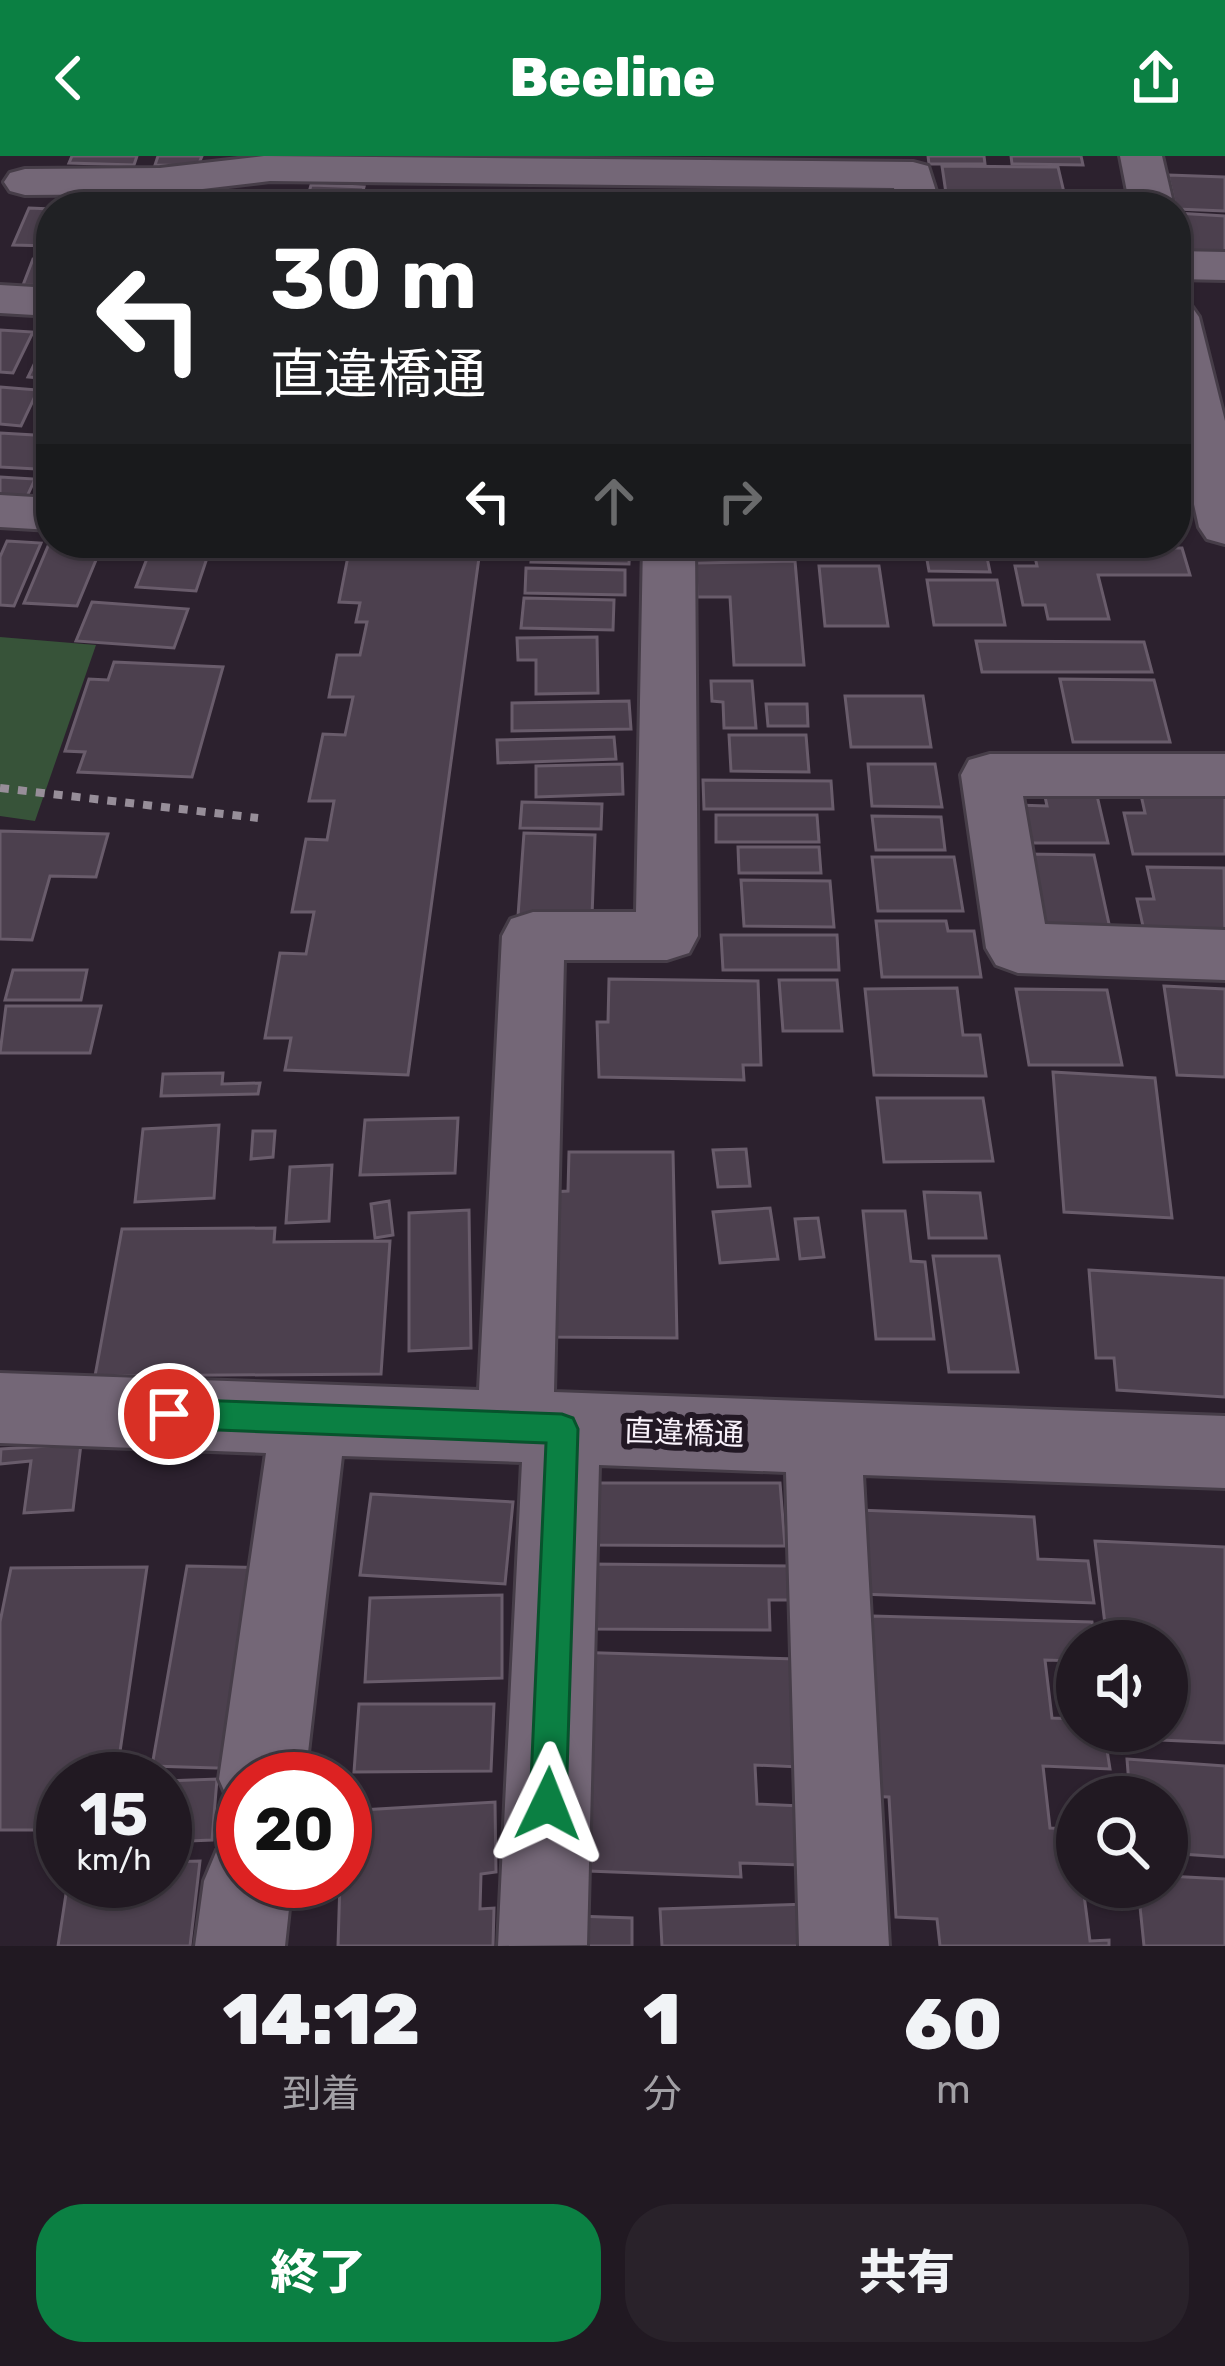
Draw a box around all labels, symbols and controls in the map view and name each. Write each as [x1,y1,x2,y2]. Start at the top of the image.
icon: back [36,45,102,111]
icon: share [1123,45,1189,111]
text: Beeline [510,46,715,110]
text: 30 m [270,229,477,329]
icon: left [72,240,228,396]
text: 直違橋通 [270,343,486,407]
icon: left [455,468,521,534]
icon: ahead [581,468,647,534]
icon: right [707,468,773,534]
pin [118,1363,220,1465]
icon: arrive [136,1381,202,1447]
street label: 直違橋通 [623,1413,745,1453]
map controls [1056,1620,1188,1908]
button: sound [1056,1620,1188,1752]
position arrow [485,1741,611,1867]
speed limit sign: 20 [216,1752,372,1908]
button: search [1056,1776,1188,1908]
text: 15 [80,1779,148,1850]
text: km/h [77,1842,151,1878]
text: 14:12 [222,1977,420,2062]
text: 1 [643,1977,681,2062]
text: 60 [904,1982,1003,2067]
text: m [936,2067,971,2113]
text: 到着 [282,2071,360,2117]
text: 分 [643,2071,682,2117]
button: 終了 [36,2204,601,2342]
button: 共有 [625,2204,1189,2342]

